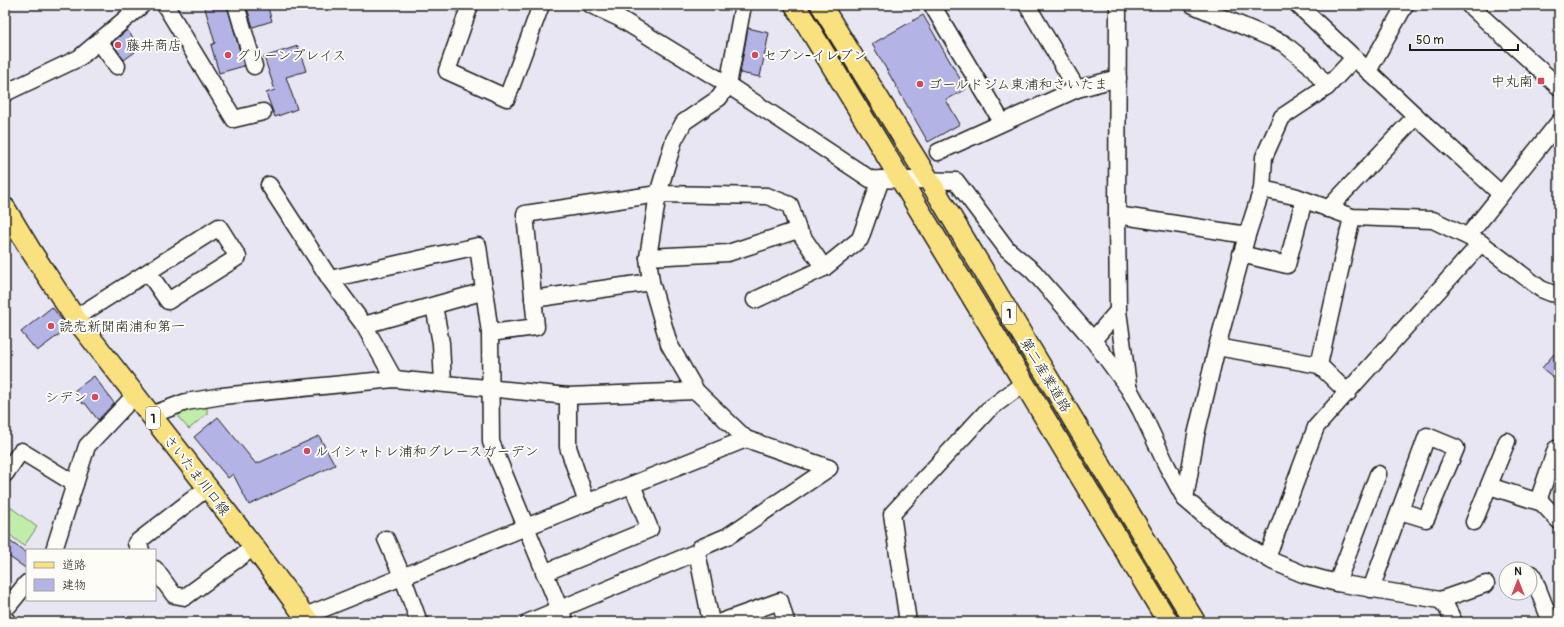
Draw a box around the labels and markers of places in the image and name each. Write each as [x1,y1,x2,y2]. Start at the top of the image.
place label: 藤井商店 [126,37,182,54]
marker: 藤井商店 [113,40,123,50]
place label: グリーンプレイス [236,47,346,64]
place label: セブン-イレブン [763,47,867,64]
marker: グリーンプレイス [223,50,233,60]
marker: セブン-イレブン [750,50,760,60]
place label: 中丸南 [1491,73,1533,90]
place label: ゴールドジム東浦和さいたま [928,76,1108,93]
marker: 中丸南 [1536,76,1546,86]
marker: ゴールドジム東浦和さいたま [915,79,925,89]
place label: 読売新聞南浦和第一 [59,318,185,335]
marker: 読売新聞南浦和第一 [46,321,56,331]
place label: シデン [45,389,87,406]
marker: シデン [90,392,100,402]
place label: ルイシャトレ浦和グレースガーデン [315,443,538,460]
marker: ルイシャトレ浦和グレースガーデン [302,446,312,456]

